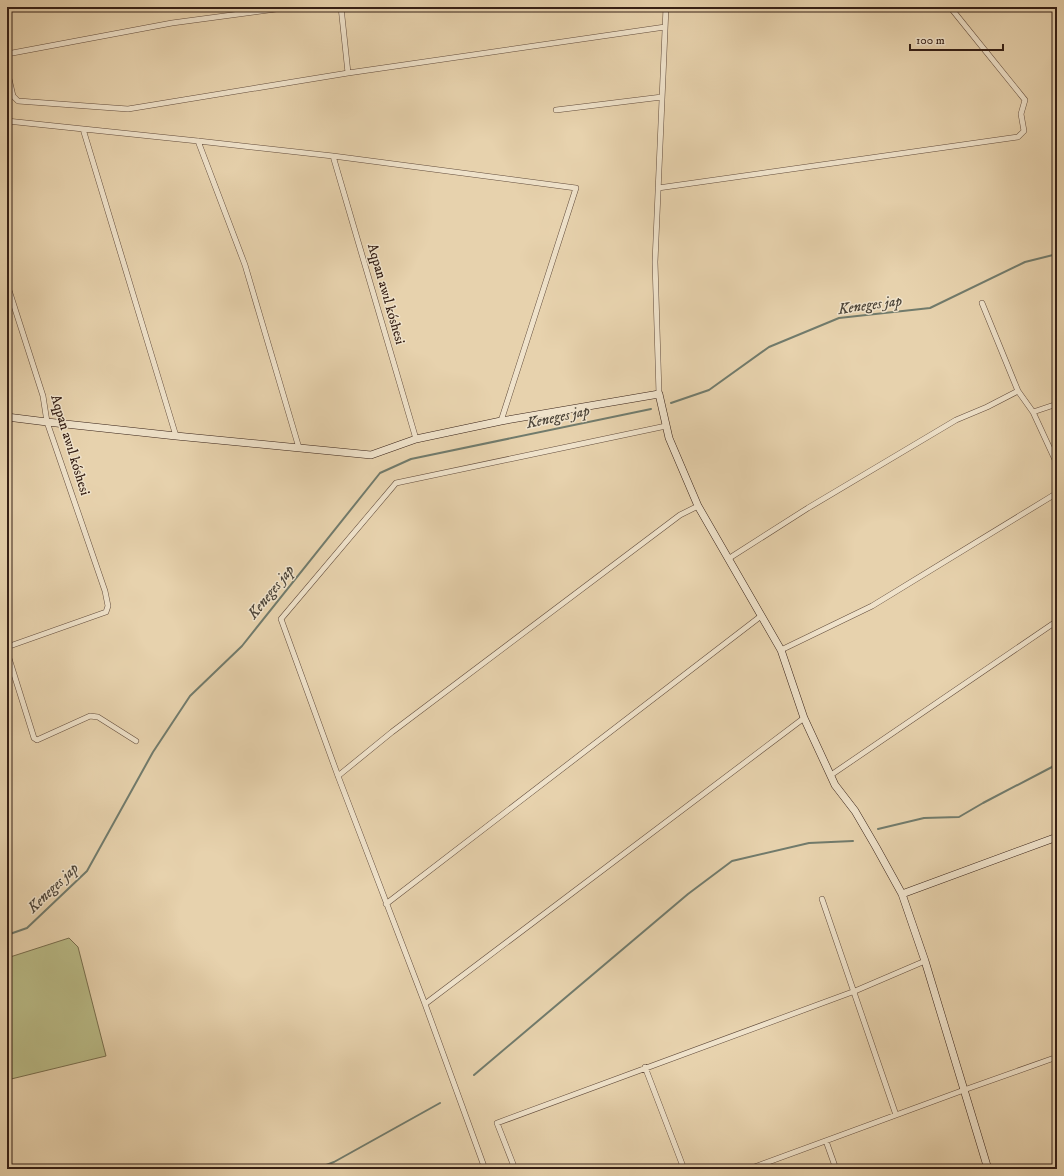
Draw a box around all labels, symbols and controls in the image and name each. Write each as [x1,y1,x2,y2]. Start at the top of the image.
scale bar [910,26,1003,52]
text: 100 m [916,33,945,48]
street label: Aqpan awıl kóshesi [363,241,409,347]
water label: Keneges jap [836,291,904,319]
street label: Aqpan awıl kóshesi [46,392,94,498]
water label: Keneges jap [524,401,592,433]
water label: Keneges jap [243,561,299,624]
water label: Keneges jap [23,859,83,918]

